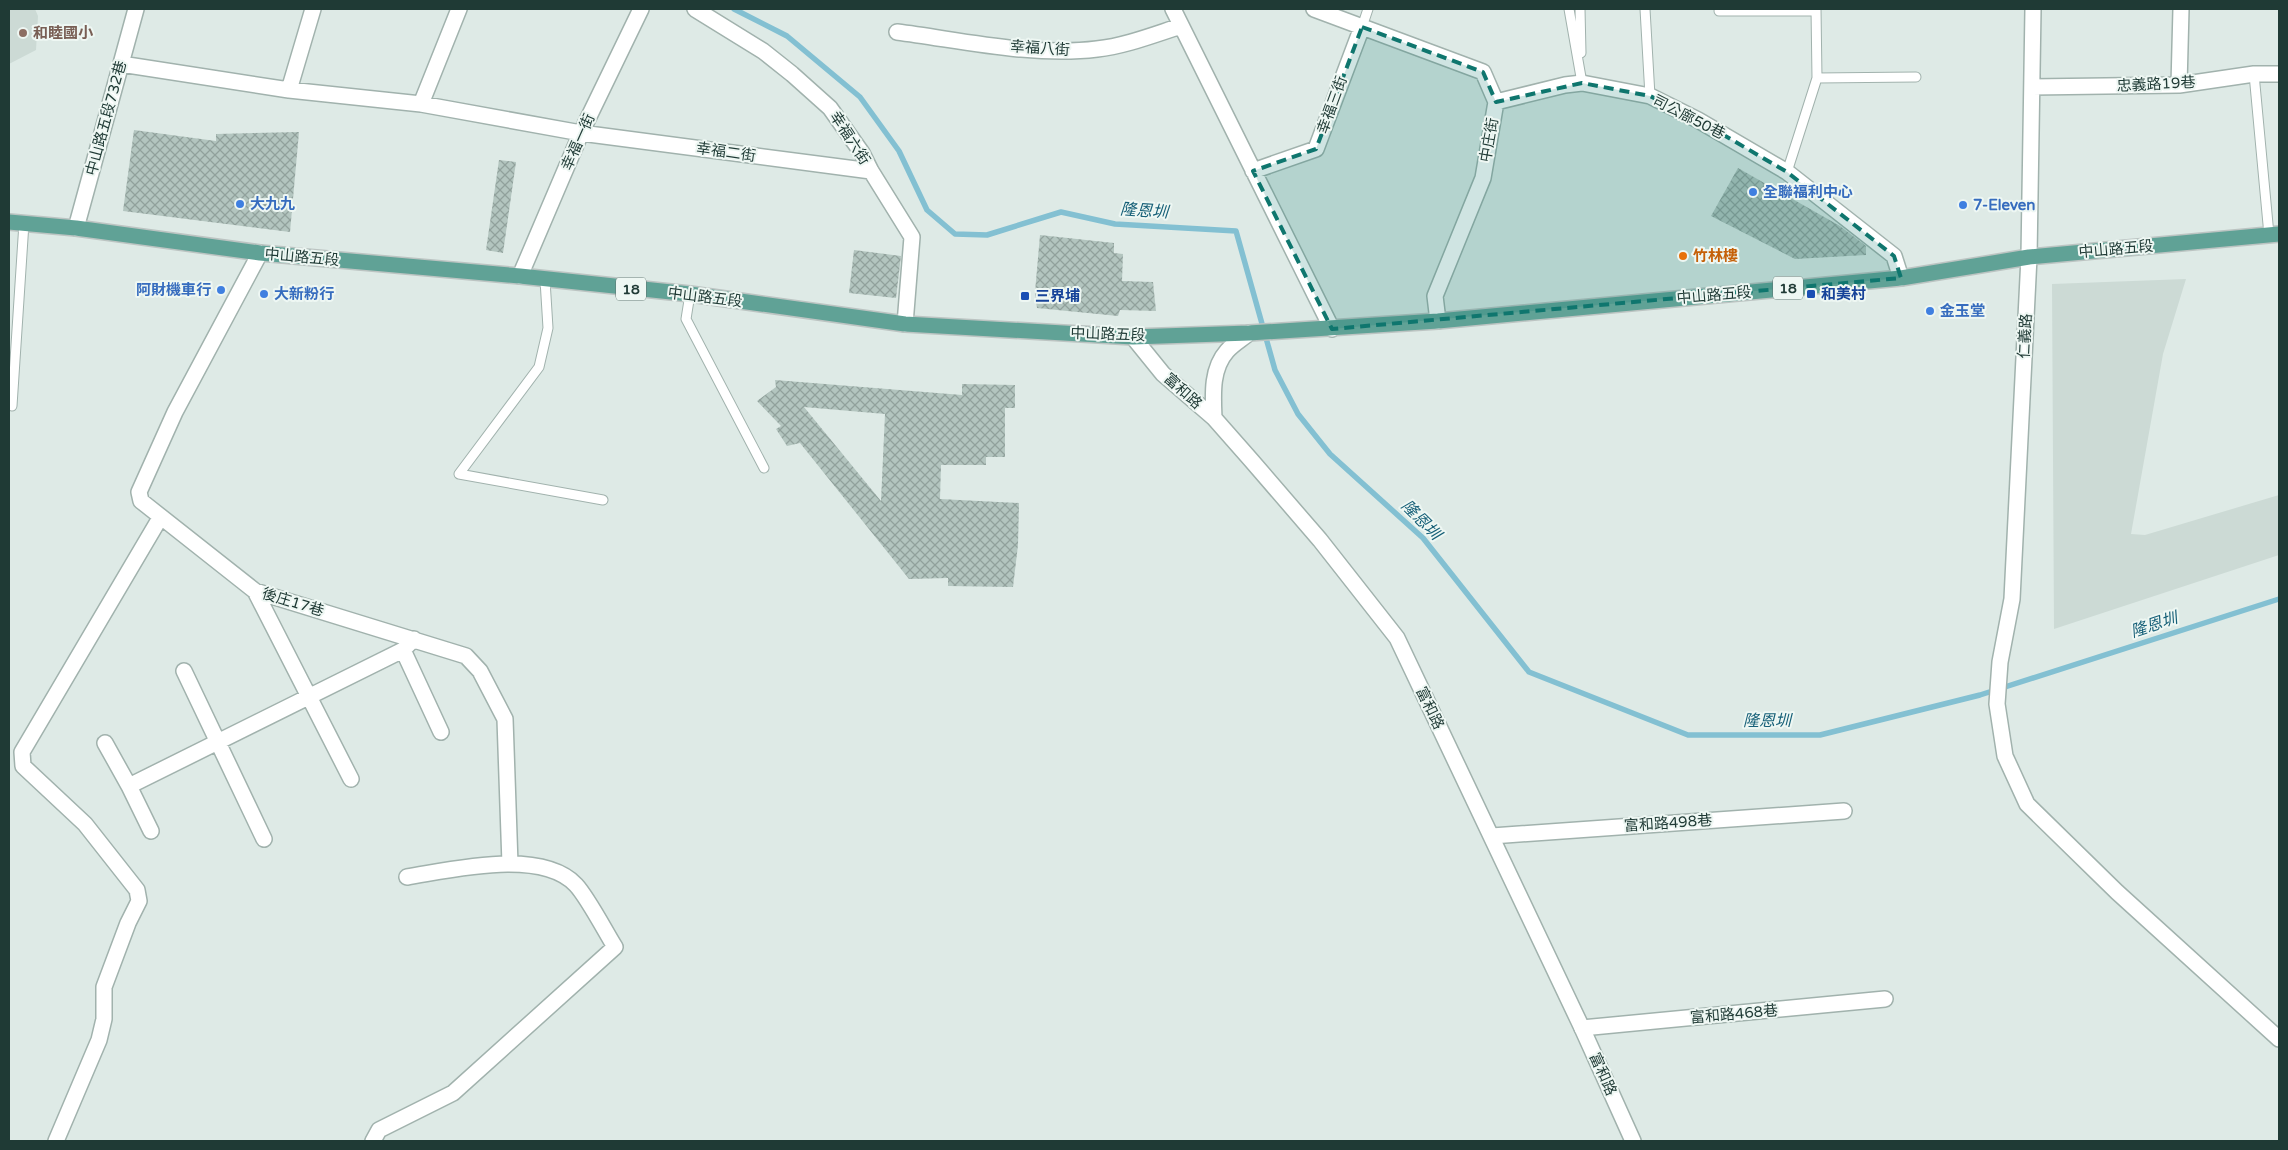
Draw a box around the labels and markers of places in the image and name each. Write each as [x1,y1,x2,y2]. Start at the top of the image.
place label: 和睦國小 [33,24,94,42]
marker: 和睦國小 [17,27,29,39]
place label: 全聯福利中心 [1763,183,1853,201]
marker: 全聯福利中心 [1747,186,1759,198]
place label: 大九九 [250,195,295,213]
place label: 7-Eleven [1973,196,2035,214]
marker: 大九九 [234,198,246,210]
marker: 7-Eleven [1957,199,1969,211]
place label: 竹林樓 [1693,247,1738,265]
marker: 竹林樓 [1677,250,1689,262]
place label: 阿財機車行 [136,281,211,299]
marker: 阿財機車行 [215,284,227,296]
place label: 大新粉行 [274,285,334,303]
place label: 和美村 [1821,285,1866,303]
place label: 三界埔 [1035,287,1080,305]
marker: 大新粉行 [258,288,270,300]
marker: 和美村 [1805,288,1817,300]
marker: 三界埔 [1019,290,1031,302]
place label: 金玉堂 [1940,302,1985,320]
marker: 金玉堂 [1924,305,1936,317]

